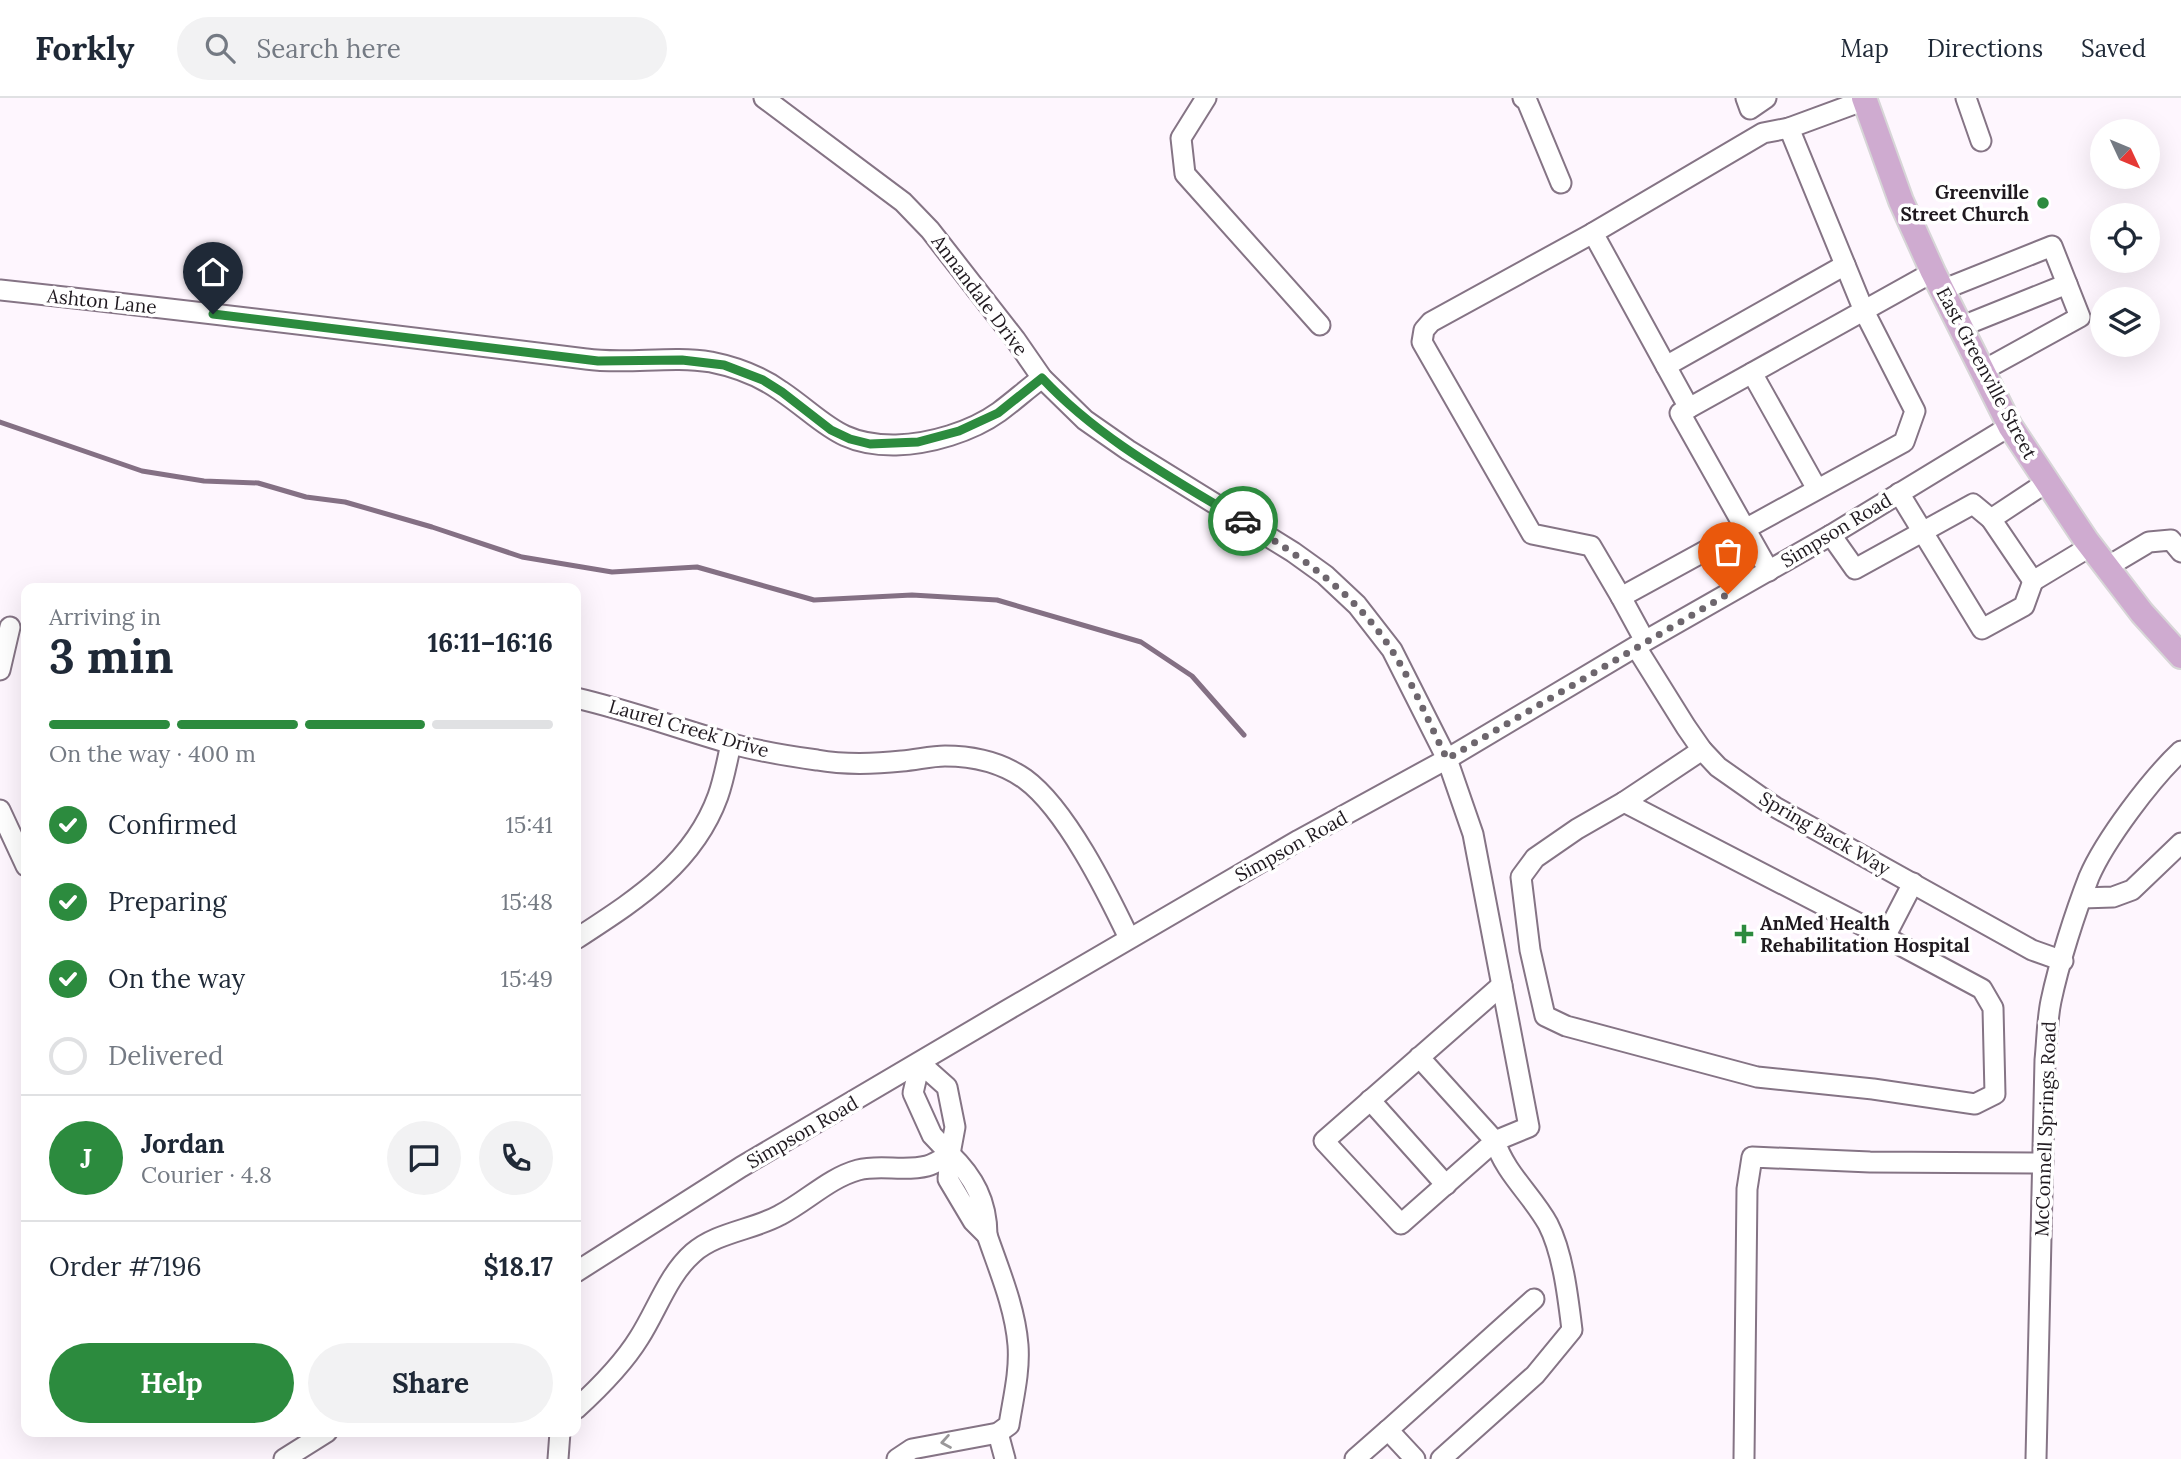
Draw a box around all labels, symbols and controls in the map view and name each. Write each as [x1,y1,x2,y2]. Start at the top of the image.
search box [177,17,667,80]
text: Forkly [35,27,135,69]
icon: search [201,29,239,67]
text: Search here [257,32,401,65]
text: Map [1840,33,1889,64]
text: Directions [1927,33,2043,64]
text: Saved [2081,33,2146,64]
north arrow [2090,119,2160,189]
map controls [2090,119,2160,357]
place label: Greenville Street Church [1901,180,2029,226]
marker: Greenville Street Church [2035,195,2051,211]
button: locate [2090,203,2160,273]
street label: Annandale Drive [926,229,1033,360]
pin [183,242,243,314]
icon: home [194,253,232,291]
street label: Ashton Lane [45,283,158,319]
street label: East Greenville Street [1931,283,2043,464]
button: layers [2090,287,2160,357]
courier [1208,486,1278,556]
street label: Simpson Road [1776,488,1896,572]
icon: car [1224,502,1262,540]
pin [1698,522,1758,594]
icon: bag [1709,533,1747,571]
text: Arriving in [49,602,161,631]
text: 16:11–16:16 [428,626,553,659]
text: 3 min [49,627,174,686]
street label: Laurel Creek Drive [606,694,772,762]
text: On the way · 400 m [49,739,256,768]
street label: Spring Back Way [1755,786,1895,880]
street label: Simpson Road [1231,805,1351,887]
icon: check [49,806,87,844]
text: Confirmed [108,808,237,841]
text: 15:41 [506,810,553,839]
icon: check [49,883,87,921]
text: Preparing [108,885,227,918]
text: 15:48 [501,887,553,916]
place label: AnMed Health Rehabilitation Hospital [1760,911,1970,957]
marker: AnMed Health Rehabilitation Hospital [1734,924,1754,944]
icon: check [49,960,87,998]
text: On the way [108,962,245,995]
text: 15:49 [501,964,553,993]
street label: McConnell Springs Road [2029,1021,2061,1237]
text: Delivered [108,1039,224,1072]
street label: Simpson Road [742,1090,862,1174]
button: chat [387,1121,461,1195]
button: phone [479,1121,553,1195]
text: Jordan [141,1127,225,1160]
text: J [80,1142,92,1175]
text: Courier · 4.8 [141,1160,272,1189]
text: Order #7196 [49,1250,202,1283]
text: $18.17 [483,1250,553,1283]
button: Help [49,1343,294,1423]
button: Share [308,1343,553,1423]
one-way arrow [940,1434,952,1449]

